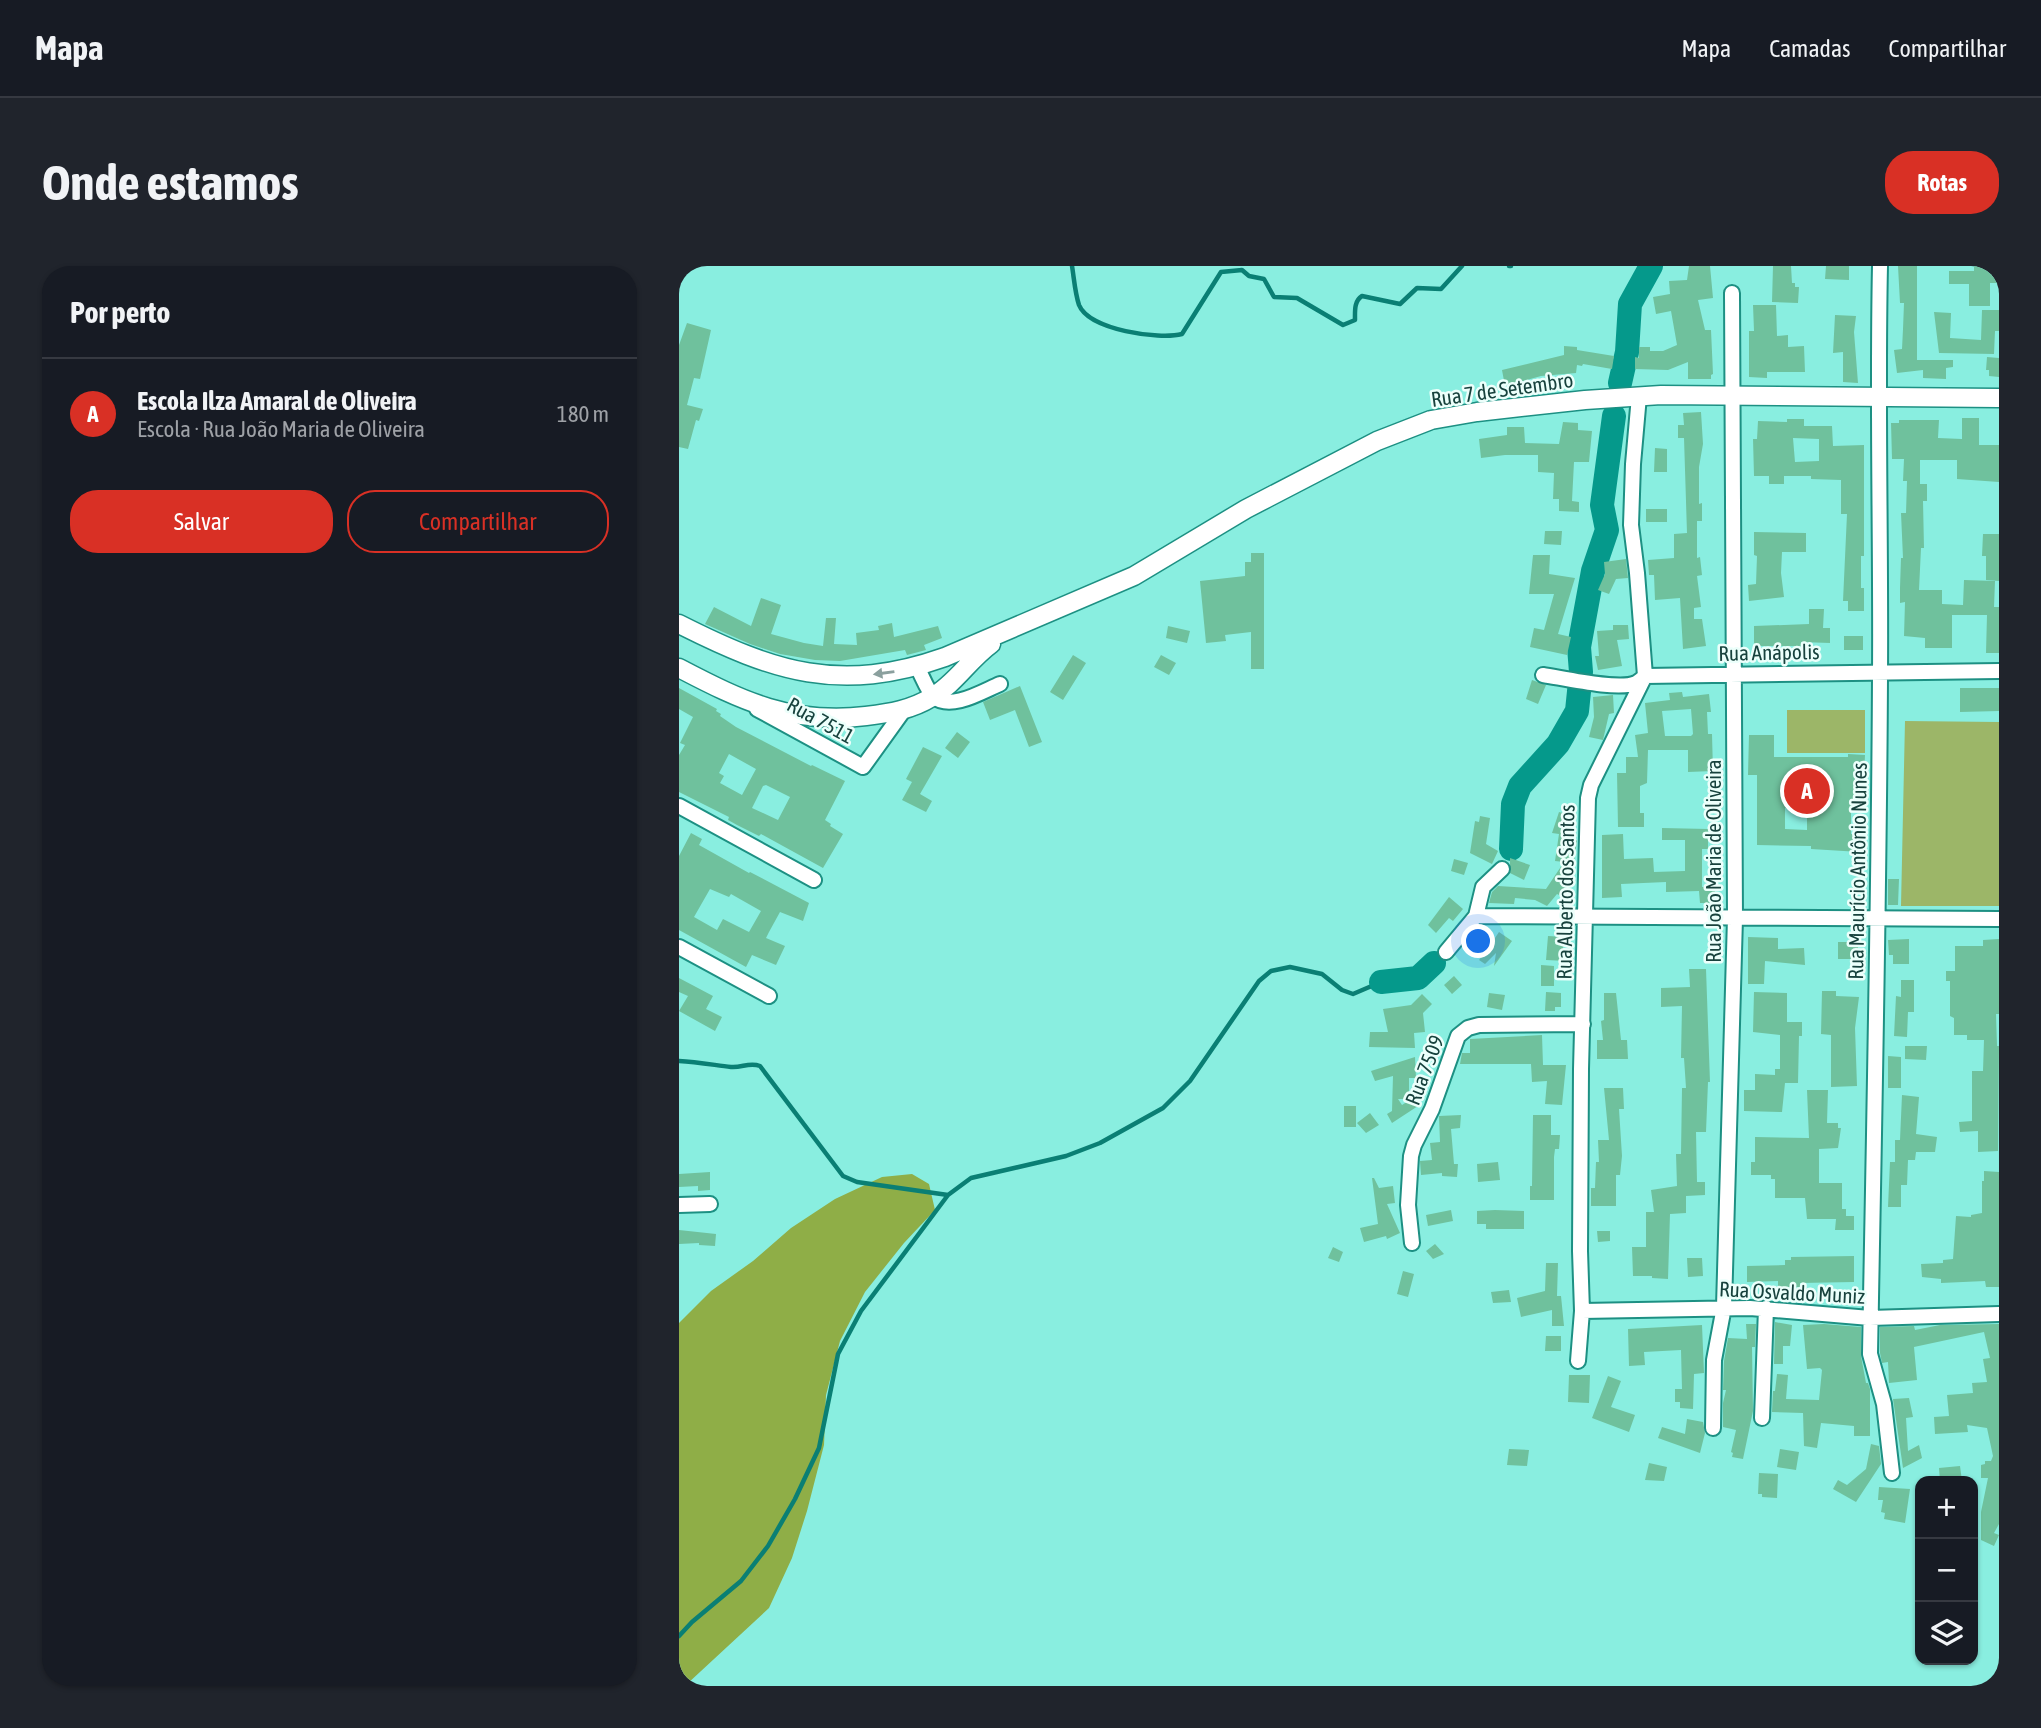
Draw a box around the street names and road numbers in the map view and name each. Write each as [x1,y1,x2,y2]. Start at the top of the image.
street label: Rua 7 de Setembro [1429,367,1575,411]
street label: Rua Anápolis [1718,639,1820,665]
street label: Rua 7511 [783,692,859,748]
street label: Rua João Maria de Oliveira [1701,759,1725,963]
street label: Rua Maurício Antônio Nunes [1843,762,1871,980]
street label: Rua Alberto dos Santos [1551,804,1579,980]
street label: Rua 7509 [1400,1032,1448,1108]
street label: Rua Osvaldo Muniz [1718,1276,1866,1308]

